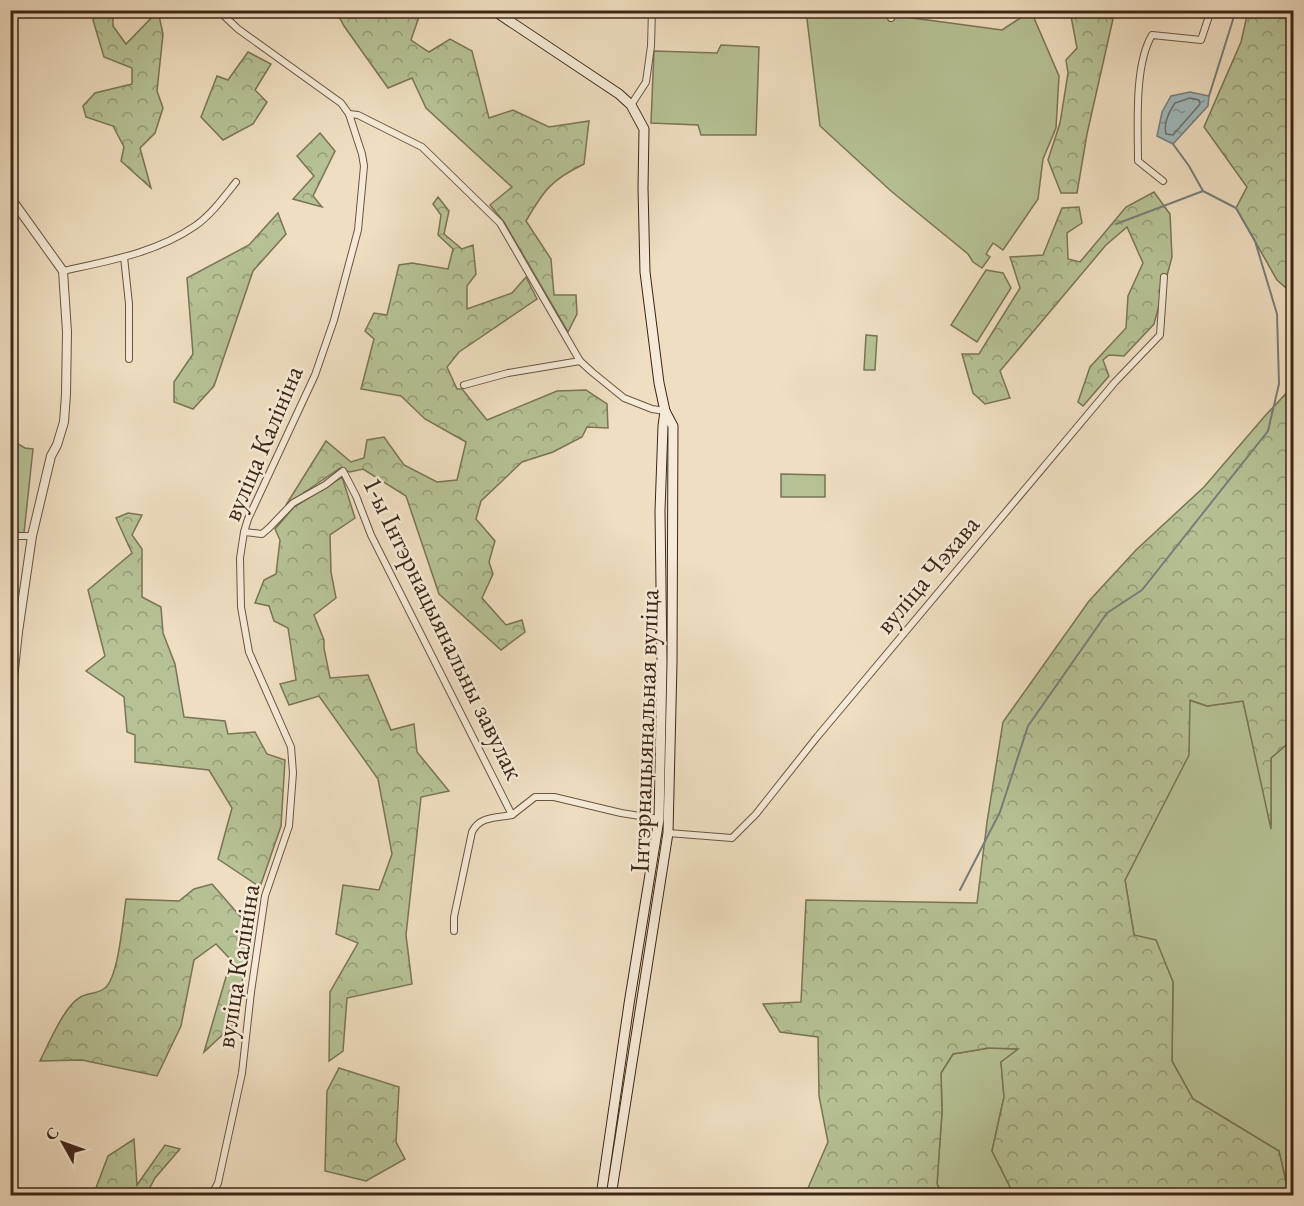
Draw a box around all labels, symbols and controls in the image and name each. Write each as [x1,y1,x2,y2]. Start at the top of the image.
street label: вуліца Калініна [214,360,311,526]
street label: 1-ы Інтэрнацыянальны завулак [355,471,533,785]
street label: вуліца Чэхава [867,507,987,641]
street label: Інтэрнацыянальная вуліца [622,588,666,873]
street label: вуліца Калініна [207,881,267,1051]
north arrow [33,1113,93,1173]
text: С [40,1123,64,1145]

